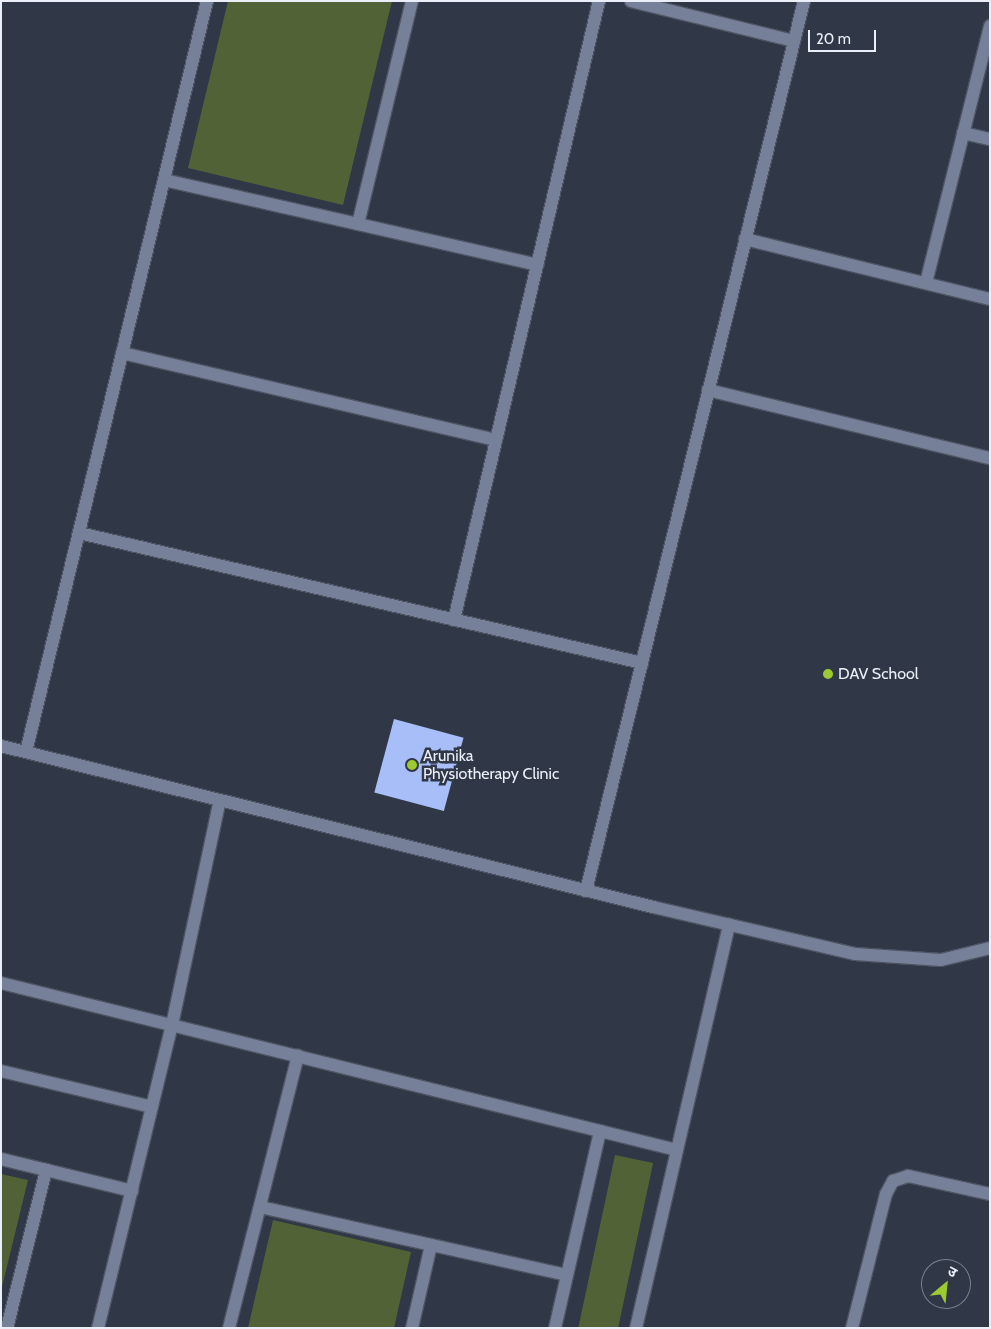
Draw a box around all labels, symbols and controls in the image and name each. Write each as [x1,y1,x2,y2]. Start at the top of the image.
scale bar [811,20,878,52]
text: 20 m [816,30,851,48]
place label: DAV School [838,664,919,684]
marker: DAV School [822,668,834,680]
place label: Arunika Physiotherapy Clinic [423,746,559,784]
marker: Arunika Physiotherapy Clinic [405,758,419,772]
north arrow [921,1259,971,1309]
text: उ [945,1262,960,1282]

